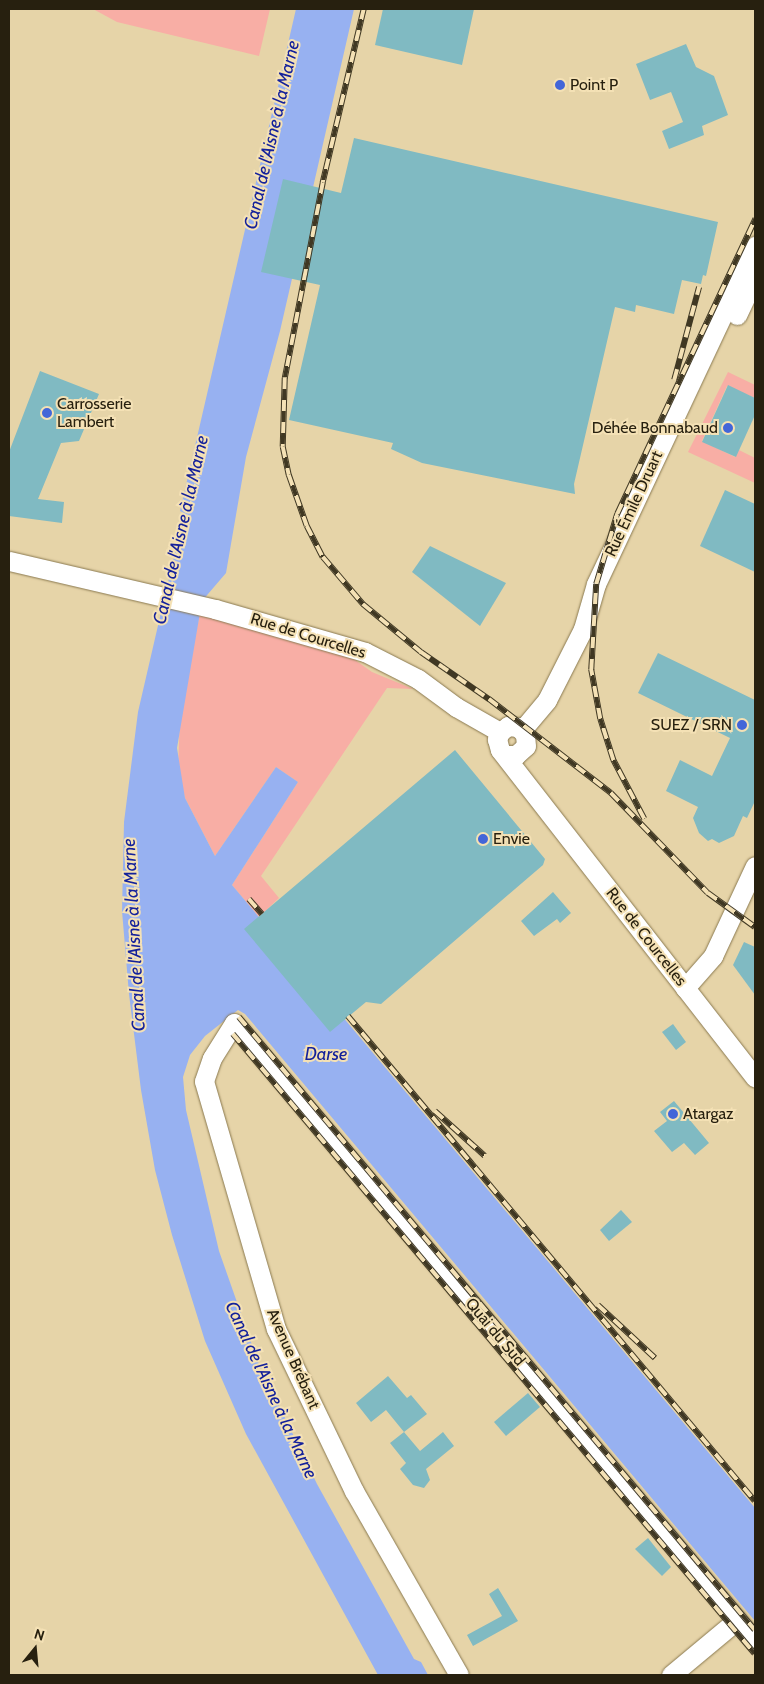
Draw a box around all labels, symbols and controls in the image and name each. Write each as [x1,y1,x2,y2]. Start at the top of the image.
water label: Canal de l'Aisne à la Marne [240,39,304,231]
place label: Point P [570,75,618,95]
marker: Point P [554,79,566,91]
place label: Carrosserie Lambert [57,394,131,432]
marker: Carrosserie Lambert [41,407,53,419]
place label: Déhée Bonnabaud [592,418,718,438]
marker: Déhée Bonnabaud [722,422,734,434]
water label: Canal de l'Aisne à la Marne [149,434,213,626]
street label: Rue Émile Druart [601,448,667,560]
street label: Rue de Courcelles [248,609,368,663]
place label: SUEZ / SRN [651,715,732,735]
marker: SUEZ / SRN [736,719,748,731]
place label: Envie [493,829,530,849]
marker: Envie [477,833,489,845]
water label: Canal de l'Aisne à la Marne [118,838,150,1032]
street label: Rue de Courcelles [602,884,690,990]
water label: Darse [305,1043,347,1065]
place label: Atargaz [683,1104,734,1124]
marker: Atargaz [667,1108,679,1120]
street label: Quai du Sud [461,1294,529,1370]
water label: Canal de l'Aisne à la Marne [220,1298,322,1482]
street label: Avenue Brébant [262,1306,324,1412]
north arrow [10,1624,60,1674]
text: N [32,1625,47,1645]

